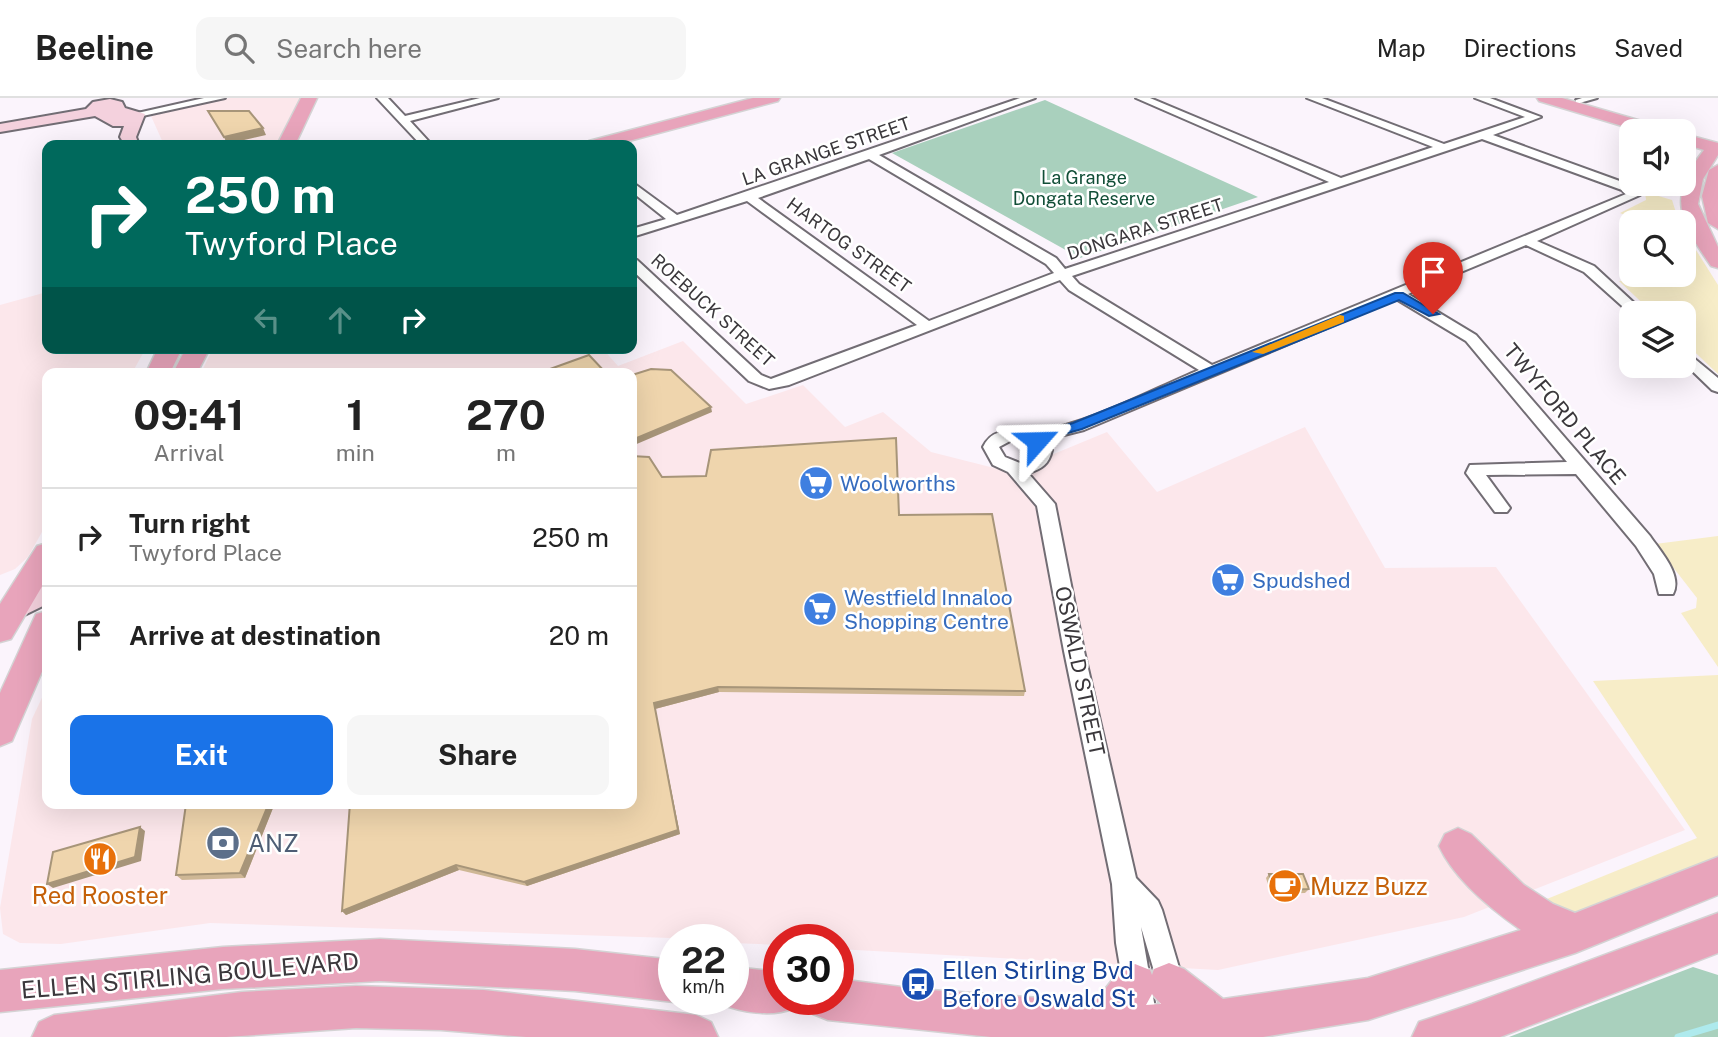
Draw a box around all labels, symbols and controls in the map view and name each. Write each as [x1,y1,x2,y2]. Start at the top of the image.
search box [196,17,686,80]
text: Beeline [35,29,154,67]
icon: search [220,29,258,67]
text: Search here [276,33,422,64]
text: Map [1377,34,1426,62]
text: Directions [1464,34,1576,62]
text: Saved [1614,34,1683,62]
street label: LA GRANGE STREET [739,112,913,190]
map controls [1619,119,1696,378]
button: sound [1619,119,1696,196]
text: 250 m [185,166,336,224]
park label: La Grange Dongata Reserve [1013,167,1155,209]
icon: right [70,168,161,259]
street label: HARTOG STREET [783,193,915,297]
street label: DONGARA STREET [1064,194,1226,264]
button: search [1619,210,1696,287]
text: Twyford Place [185,225,398,262]
pin [1403,242,1463,314]
street label: ROEBUCK STREET [647,249,779,371]
icon: arrive [1414,253,1452,291]
icon: left [248,301,286,339]
icon: ahead [321,301,359,339]
icon: right [394,301,432,339]
button: layers [1619,301,1696,378]
street label: TWYFORD PLACE [1499,338,1631,490]
text: 09:41 [133,390,245,439]
text: 1 [346,390,364,439]
text: 270 [466,390,546,439]
position arrow [1000,404,1074,478]
text: Arrival [153,439,224,466]
text: min [336,439,375,466]
text: m [496,439,516,466]
supermarket icon: Woolworths [797,464,835,502]
place label: Woolworths [840,471,956,496]
text: Turn right [129,508,251,539]
icon: right [70,518,108,556]
text: 250 m [532,522,609,553]
text: Twyford Place [129,539,282,566]
supermarket icon: Spudshed [1209,561,1247,599]
place label: Spudshed [1252,568,1350,593]
street label: OSWALD STREET [1050,584,1110,758]
place label: Westfield Innaloo Shopping Centre [844,585,1013,634]
supermarket icon: Westfield Innaloo Shopping Centre [801,590,839,628]
icon: arrive [70,616,108,654]
text: Arrive at destination [129,620,381,651]
text: 20 m [549,620,609,651]
button: Exit [70,715,333,795]
button: Share [347,715,609,795]
bank icon: ANZ [204,824,242,862]
place label: ANZ [248,829,298,857]
restaurant icon: Red Rooster [81,840,119,878]
cafe icon: Muzz Buzz [1266,867,1304,905]
place label: Muzz Buzz [1310,872,1428,900]
place label: Red Rooster [32,881,168,909]
speed limit sign: 30 [763,924,854,1015]
text: 22 [681,940,726,981]
street label: ELLEN STIRLING BOULEVARD [20,946,360,1004]
place label: Ellen Stirling Bvd Before Oswald St [942,956,1136,1012]
bus stop icon: Ellen Stirling Bvd Before Oswald St [899,965,937,1003]
text: km/h [682,976,725,997]

